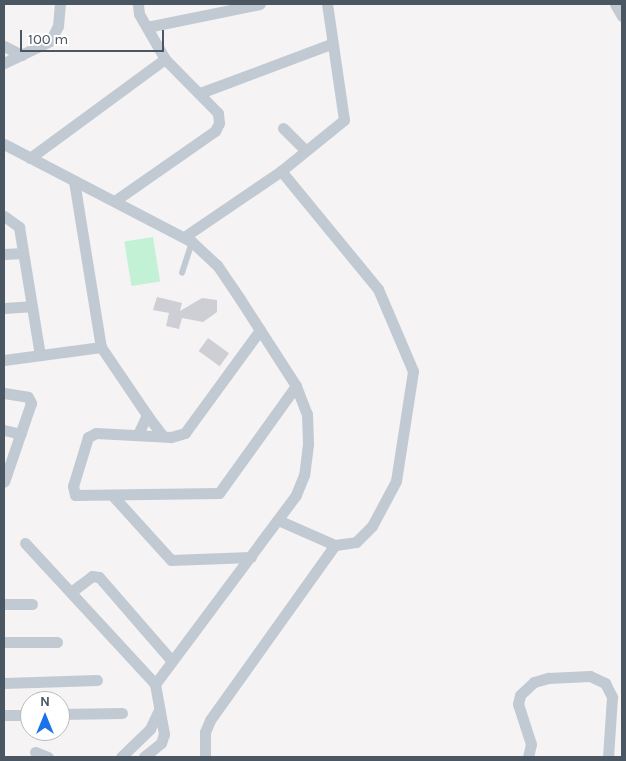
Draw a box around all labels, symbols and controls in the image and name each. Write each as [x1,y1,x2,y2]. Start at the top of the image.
scale bar [22,20,166,52]
text: 100 m [28,30,68,48]
north arrow [20,691,70,741]
text: N [40,693,50,710]

